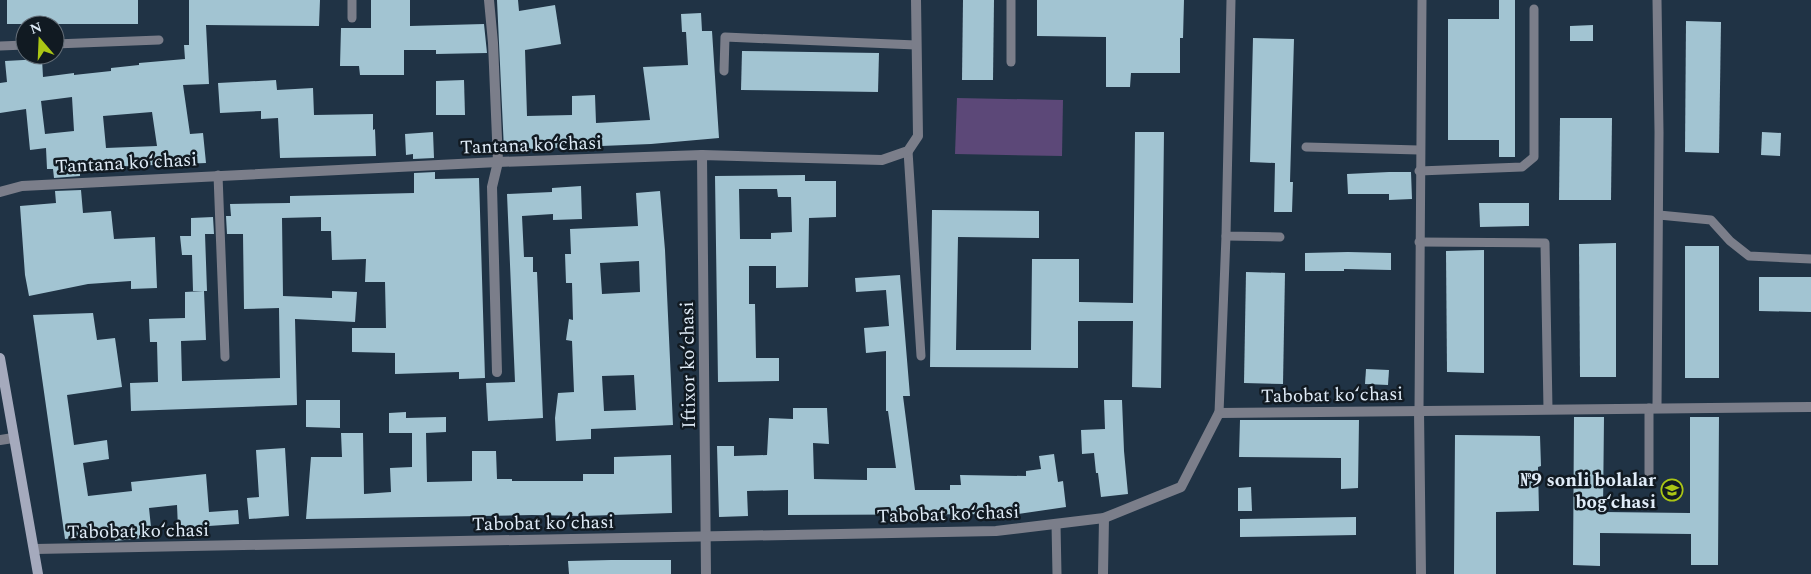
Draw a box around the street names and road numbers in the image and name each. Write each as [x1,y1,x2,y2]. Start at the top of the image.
street label: Tantana koʻchasi [460,129,603,162]
street label: Tantana koʻchasi [54,145,198,182]
street label: Iftixor koʻchasi [673,301,704,429]
street label: Tabobat koʻchasi [1261,380,1403,411]
street label: Tabobat koʻchasi [876,498,1020,531]
street label: Tabobat koʻchasi [472,508,614,539]
street label: Tabobat koʻchasi [67,516,209,547]

